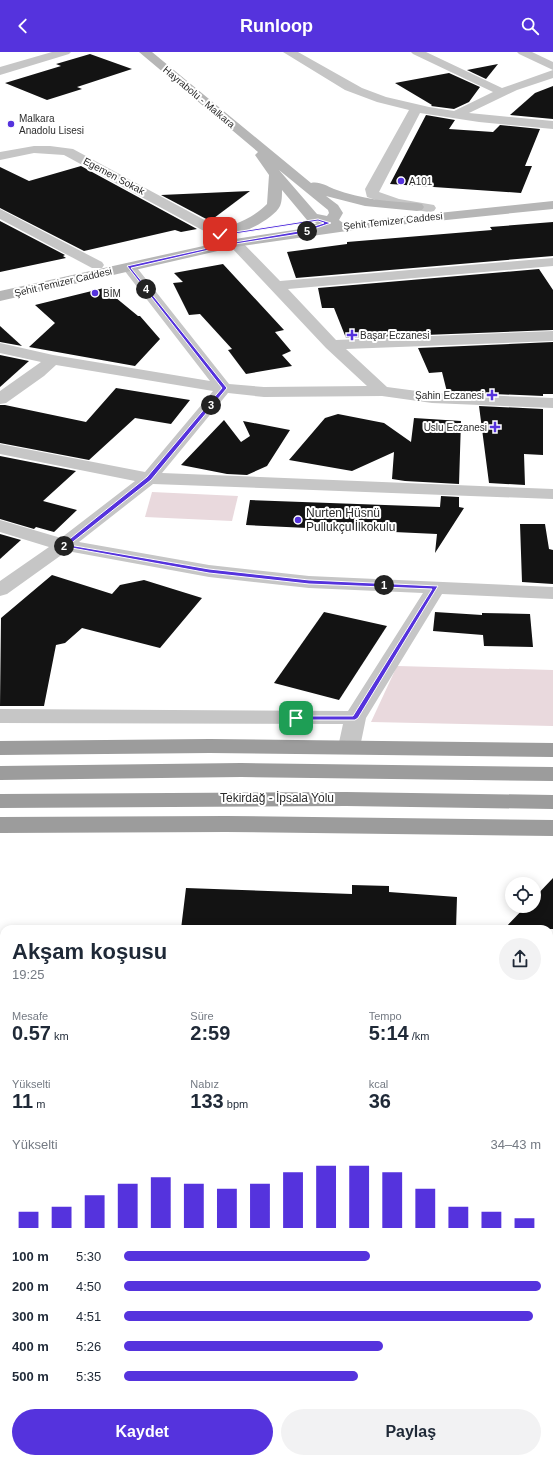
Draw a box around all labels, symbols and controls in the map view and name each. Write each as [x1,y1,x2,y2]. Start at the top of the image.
icon: back [12,15,34,37]
icon: search [519,15,541,37]
text: Runloop [240,16,313,36]
street label: Hayrabolu - Malkara [161,64,237,130]
place label: Malkara Anadolu Lisesi [19,113,84,136]
marker: Malkara Anadolu Lisesi [6,119,16,129]
street label: Egemen Sokak [81,155,147,197]
marker: A101 [396,176,406,186]
place label: A101 [409,176,433,187]
street label: Şehit Temizer Caddesi [343,210,443,232]
pin [203,217,237,251]
pin: 5 [297,221,317,241]
icon: check [209,223,231,245]
text: 5 [304,225,310,237]
street label: Şehit Temizer Caddesi [13,265,113,299]
pin: 4 [136,279,156,299]
text: 4 [143,283,149,295]
place label: BİM [103,287,121,299]
marker: BİM [90,288,100,298]
marker: Başar Eczanesi [347,330,357,340]
place label: Başar Eczanesi [360,330,429,341]
place label: Şahin Eczanesi [415,390,484,401]
marker: Şahin Eczanesi [487,390,497,400]
pin: 3 [201,395,221,415]
text: 3 [208,399,214,411]
place label: Uslu Eczanesi [424,422,487,433]
marker: Uslu Eczanesi [490,422,500,432]
place label: Nurten Hüsnü Pullukçu İlkokulu [306,506,395,534]
marker: Nurten Hüsnü Pullukçu İlkokulu [293,515,303,525]
pin: 2 [54,536,74,556]
text: 2 [61,540,67,552]
pin: 1 [374,575,394,595]
text: 1 [381,579,387,591]
pin [279,701,313,735]
icon: arrive [285,707,307,729]
street label: Tekirdağ - İpsala Yolu [220,791,334,805]
map controls [505,877,541,913]
button: locate [505,877,541,913]
button: share [499,938,541,980]
text: Akşam koşusu [12,939,167,964]
text: 19:25 [12,967,45,982]
text: Mesafe [12,1010,48,1022]
text: Süre [190,1010,214,1022]
text: Tempo [369,1010,402,1022]
text: 0.57 [12,1022,51,1044]
text: 2:59 [190,1022,230,1044]
text: 5:14 [369,1022,409,1044]
text: km [51,1030,69,1042]
text: /km [409,1030,429,1042]
text: Yükselti [12,1078,51,1090]
text: Nabız [190,1078,219,1090]
text: kcal [369,1078,388,1090]
text: 11 [12,1090,33,1112]
text: 133 [190,1090,224,1112]
text: 36 [369,1090,391,1112]
text: m [33,1098,45,1110]
text: bpm [224,1098,248,1110]
text: Yükselti [12,1137,58,1152]
text: 34–43 m [490,1137,541,1152]
text: 100 m [12,1249,49,1264]
text: 5:30 [76,1249,101,1264]
text: 200 m [12,1279,49,1294]
text: 4:50 [76,1279,101,1294]
text: 300 m [12,1309,49,1324]
text: 4:51 [76,1309,101,1324]
text: 400 m [12,1339,49,1354]
text: 5:26 [76,1339,101,1354]
text: 500 m [12,1369,49,1384]
text: 5:35 [76,1369,101,1384]
button: Kaydet [12,1409,273,1455]
button: Paylaş [281,1409,541,1455]

